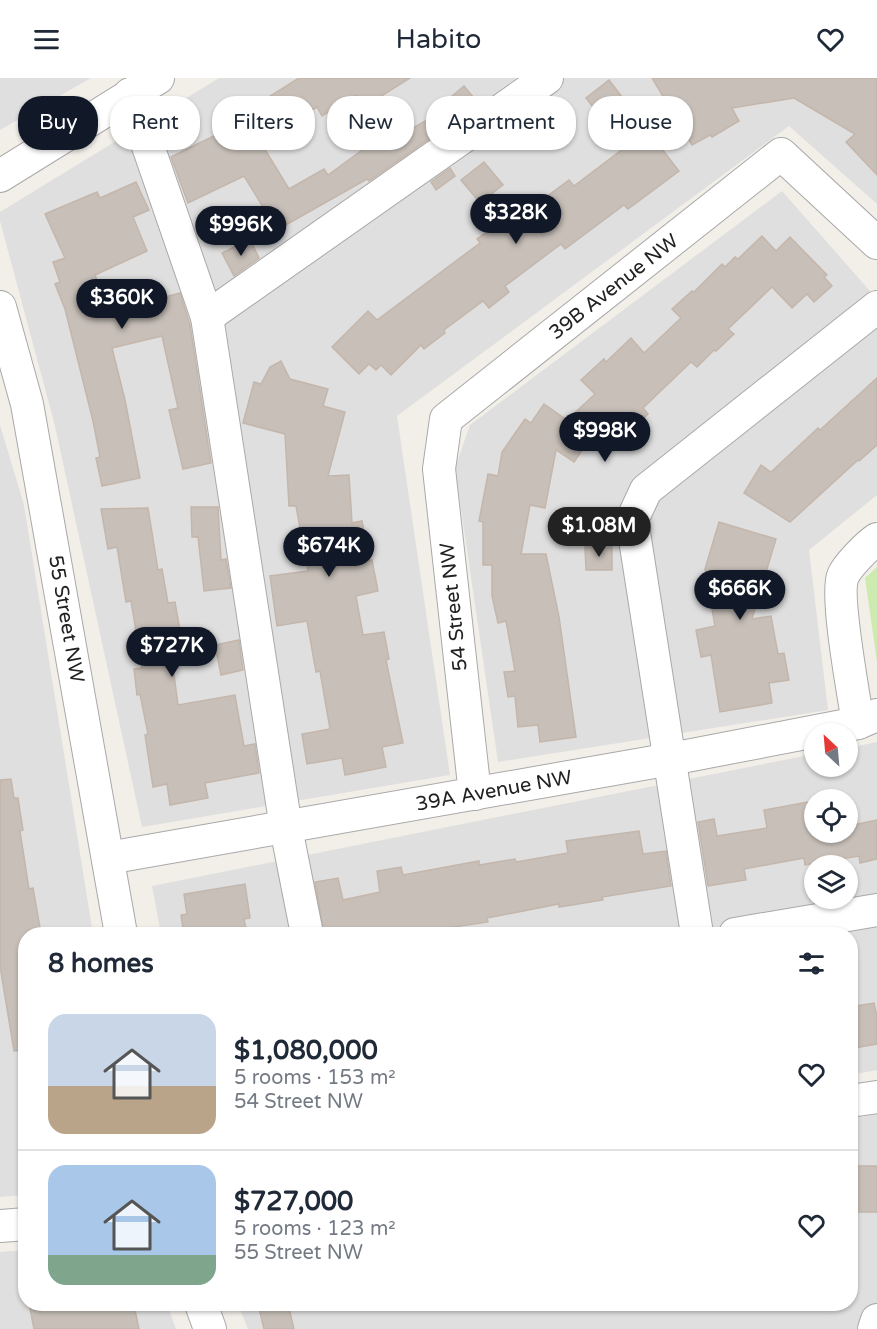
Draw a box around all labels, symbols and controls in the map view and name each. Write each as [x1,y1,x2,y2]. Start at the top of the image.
icon: menu [30,23,63,56]
text: Habito [396,23,481,56]
icon: heart [814,23,847,56]
chip: Buy [18,96,98,150]
chip: Rent [110,96,200,150]
chip: Filters [212,96,315,150]
chip: New [327,96,414,150]
chip: Apartment [426,96,576,150]
chip: House [588,96,693,150]
pin: $328K [474,194,558,245]
text: $328K [484,201,548,225]
pin: $996K [199,206,283,257]
text: $996K [209,213,273,237]
street label: 39B Avenue NW [545,229,683,345]
pin: $360K [80,279,164,330]
text: $360K [90,286,154,310]
pin: $998K [563,412,647,463]
text: $998K [573,419,637,443]
pin: $1.08M [550,507,648,558]
text: $1.08M [562,514,636,538]
pin: $674K [287,527,371,578]
text: $674K [297,534,361,558]
street label: 54 Street NW [435,542,473,672]
street label: 55 Street NW [43,553,89,685]
pin: $666K [698,570,782,621]
text: $666K [708,577,772,601]
pin: $727K [130,627,214,678]
text: $727K [140,634,204,658]
north arrow [804,723,858,777]
map controls [804,723,858,909]
street label: 39A Avenue NW [414,765,574,817]
button: locate [804,789,858,843]
button: layers [804,855,858,909]
icon: filters [795,947,828,980]
text: 8 homes [48,948,154,979]
text: $1,080,000 [234,1035,378,1066]
icon: home [96,1038,168,1110]
icon: heart [795,1058,828,1091]
text: 5 rooms · 153 m² [234,1066,396,1090]
text: 54 Street NW [234,1090,363,1114]
text: $727,000 [234,1186,353,1217]
icon: home [96,1189,168,1261]
icon: heart [795,1209,828,1242]
text: 5 rooms · 123 m² [234,1217,396,1241]
text: 55 Street NW [234,1241,363,1265]

